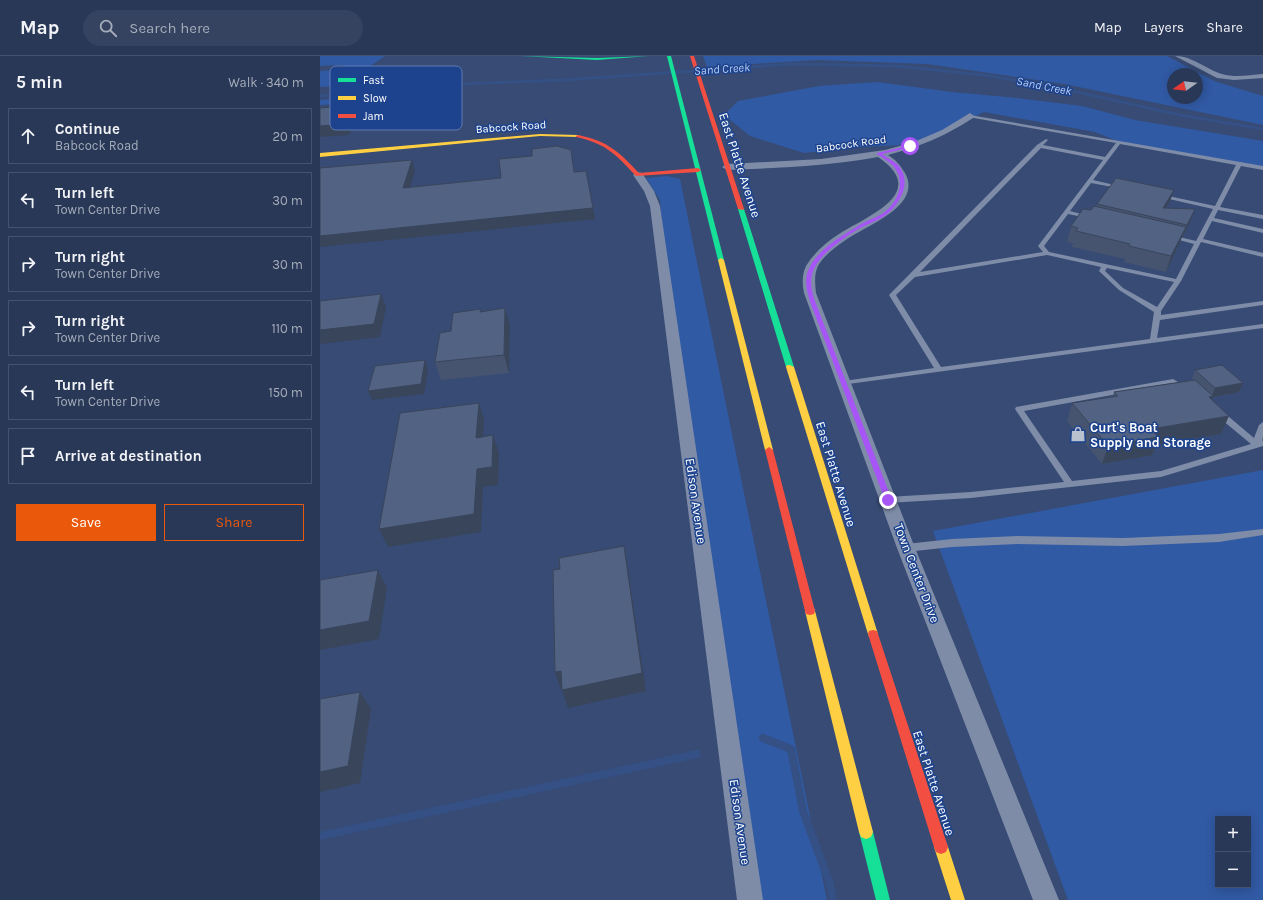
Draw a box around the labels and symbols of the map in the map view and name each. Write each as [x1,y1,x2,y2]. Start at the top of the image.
water label: Sand Creek [694,60,751,78]
legend [330,66,462,130]
north arrow [1167,68,1203,104]
text: Fast [363,74,384,87]
water label: Sand Creek [1015,74,1074,98]
text: Slow [363,92,387,105]
text: Jam [363,110,384,123]
street label: East Platte Avenue [716,111,764,220]
street label: Babcock Road [475,118,547,136]
street label: Babcock Road [815,133,887,155]
route start [901,137,919,155]
street label: East Platte Avenue [813,419,859,529]
place label: Curt's Boat Supply and Storage [1090,420,1211,450]
shop icon: Curt's Boat Supply and Storage [1069,425,1087,443]
street label: Edison Avenue [683,457,709,545]
route end [879,491,897,509]
street label: Town Center Drive [891,521,943,625]
street label: East Platte Avenue [910,729,958,838]
street label: Edison Avenue [727,778,753,866]

